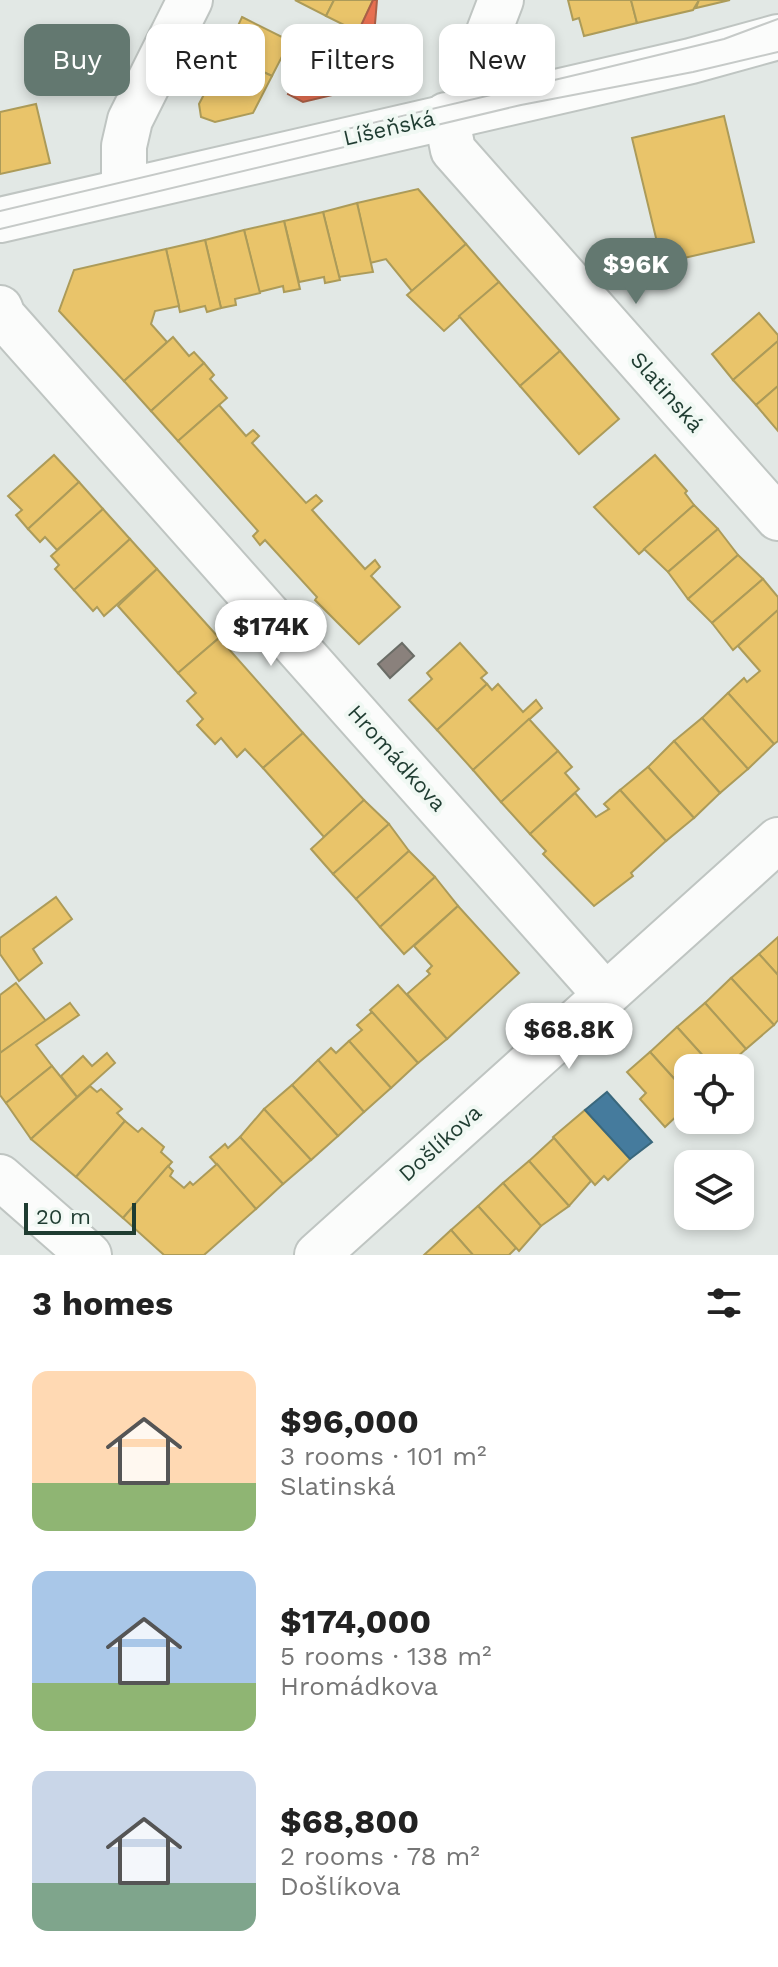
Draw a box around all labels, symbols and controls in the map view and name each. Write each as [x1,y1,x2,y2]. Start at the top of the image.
chip: Buy [24,24,130,96]
chip: Rent [146,24,265,96]
chip: Filters [281,24,423,96]
chip: New [439,24,555,96]
street label: Líšeňská [341,105,437,151]
pin: $96K [589,238,683,306]
text: $96K [603,249,669,279]
street label: Slatinská [625,347,709,437]
pin: $174K [215,600,327,668]
text: $174K [233,611,309,641]
street label: Hromádkova [343,700,451,816]
pin: $68.8K [504,1003,634,1071]
text: $68.8K [524,1014,614,1044]
map controls [674,1054,754,1230]
button: locate [674,1054,754,1134]
street label: Došlíkova [394,1100,486,1186]
button: layers [674,1150,754,1230]
scale bar [24,1199,136,1235]
text: 20 m [36,1204,91,1229]
icon: filters [702,1281,746,1325]
text: 3 homes [32,1283,173,1323]
text: $96,000 [280,1401,419,1441]
icon: home [96,1403,192,1499]
text: 3 rooms · 101 m² [280,1441,487,1471]
text: Slatinská [280,1471,396,1501]
text: $174,000 [280,1601,431,1641]
icon: home [96,1603,192,1699]
text: 5 rooms · 138 m² [280,1641,491,1671]
text: Hromádkova [280,1671,438,1701]
text: $68,800 [280,1801,419,1841]
icon: home [96,1803,192,1899]
text: 2 rooms · 78 m² [280,1841,480,1871]
text: Došlíkova [280,1871,401,1901]

